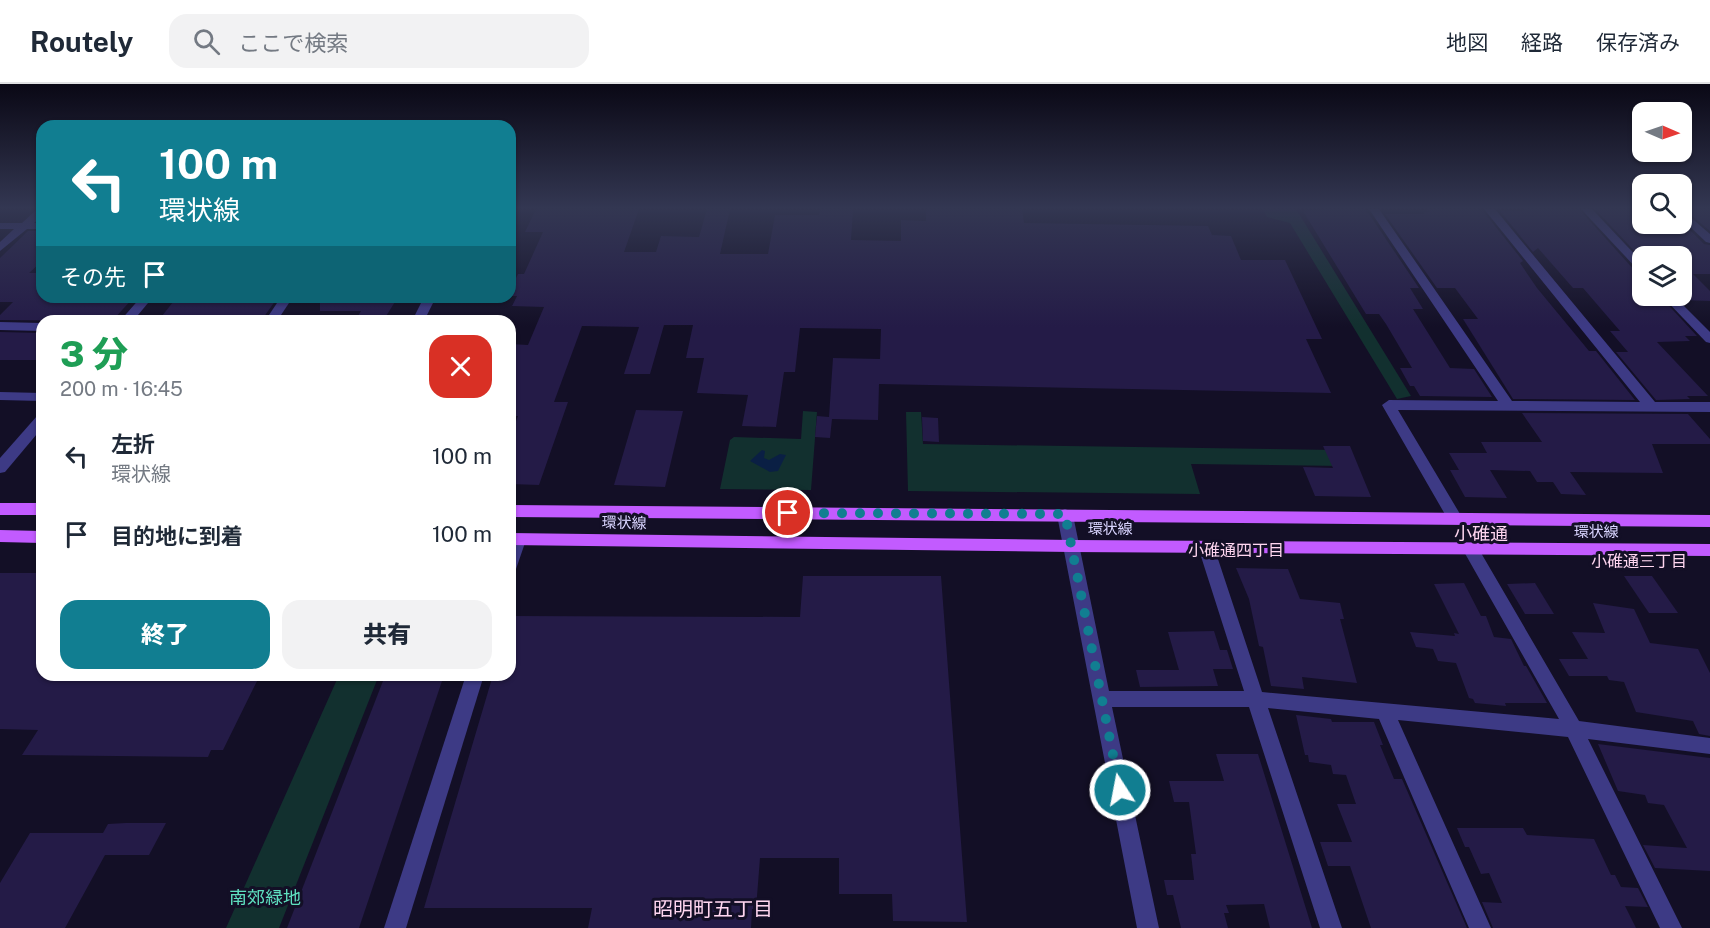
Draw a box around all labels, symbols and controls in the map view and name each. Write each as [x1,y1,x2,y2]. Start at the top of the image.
search box [169,14,589,68]
text: Routely [30,25,133,58]
icon: search [190,25,223,58]
text: ここで検索 [238,30,348,56]
text: 地図 [1446,30,1488,55]
text: 経路 [1521,30,1563,55]
text: 保存済み [1596,30,1680,55]
north arrow [1632,102,1692,162]
map controls [1632,102,1692,306]
text: 100 m [159,139,278,188]
icon: left [60,144,138,222]
button: search [1632,174,1692,234]
text: 環状線 [159,194,240,226]
button: layers [1632,246,1692,306]
icon: arrive [138,258,171,291]
text: その先 [60,264,126,290]
text: 3 分 [60,333,128,375]
button: close [429,335,492,398]
text: 200 m · 16:45 [60,377,183,401]
text: 左折 [111,431,155,457]
icon: left [60,440,93,473]
text: 100 m [432,443,492,469]
text: 環状線 [111,462,171,486]
pin [762,487,813,538]
icon: arrive [771,496,804,529]
street label: 環状線 [601,514,647,531]
icon: arrive [60,518,93,551]
street label: 環状線 [1087,520,1133,537]
text: 100 m [432,521,492,547]
text: 目的地に到着 [111,523,243,549]
district label: 小碓通 [1454,523,1508,544]
street label: 環状線 [1573,523,1619,540]
district label: 小碓通四丁目 [1188,541,1284,560]
district label: 小碓通三丁目 [1591,552,1687,571]
button: 終了 [60,600,270,669]
button: 共有 [282,600,492,669]
position arrow [1088,758,1152,822]
park label: 南郊緑地 [229,887,301,908]
district label: 昭明町五丁目 [653,897,773,921]

